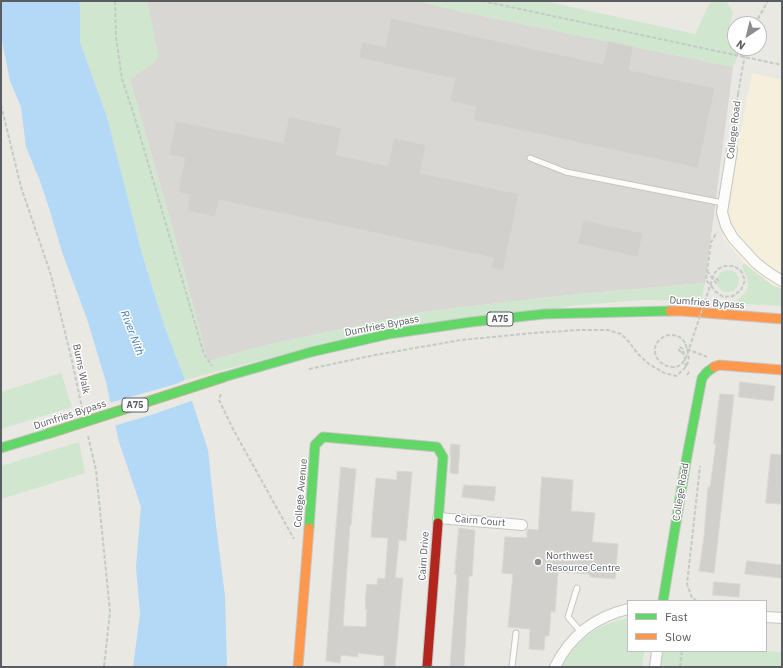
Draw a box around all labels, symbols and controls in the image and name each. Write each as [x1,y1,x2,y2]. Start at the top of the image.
north arrow [727,16,767,56]
text: N [733,37,748,53]
street label: College Road [724,100,744,160]
street label: Dumfries Bypass [669,294,745,312]
water label: River Nith [117,309,147,357]
road number: A75 [487,312,513,326]
street label: Dumfries Bypass [344,313,420,339]
street label: Burns Walk [70,343,92,395]
street label: Dumfries Bypass [32,398,108,432]
road number: A75 [122,398,148,412]
street label: College Avenue [292,458,310,528]
street label: College Road [670,462,692,522]
street label: Cairn Court [454,513,506,529]
street label: Cairn Drive [416,531,432,581]
place label: Northwest Resource Centre [546,550,620,574]
marker: Northwest Resource Centre [533,557,543,567]
legend [627,600,767,652]
text: Fast [665,609,688,624]
text: Slow [665,629,691,644]

